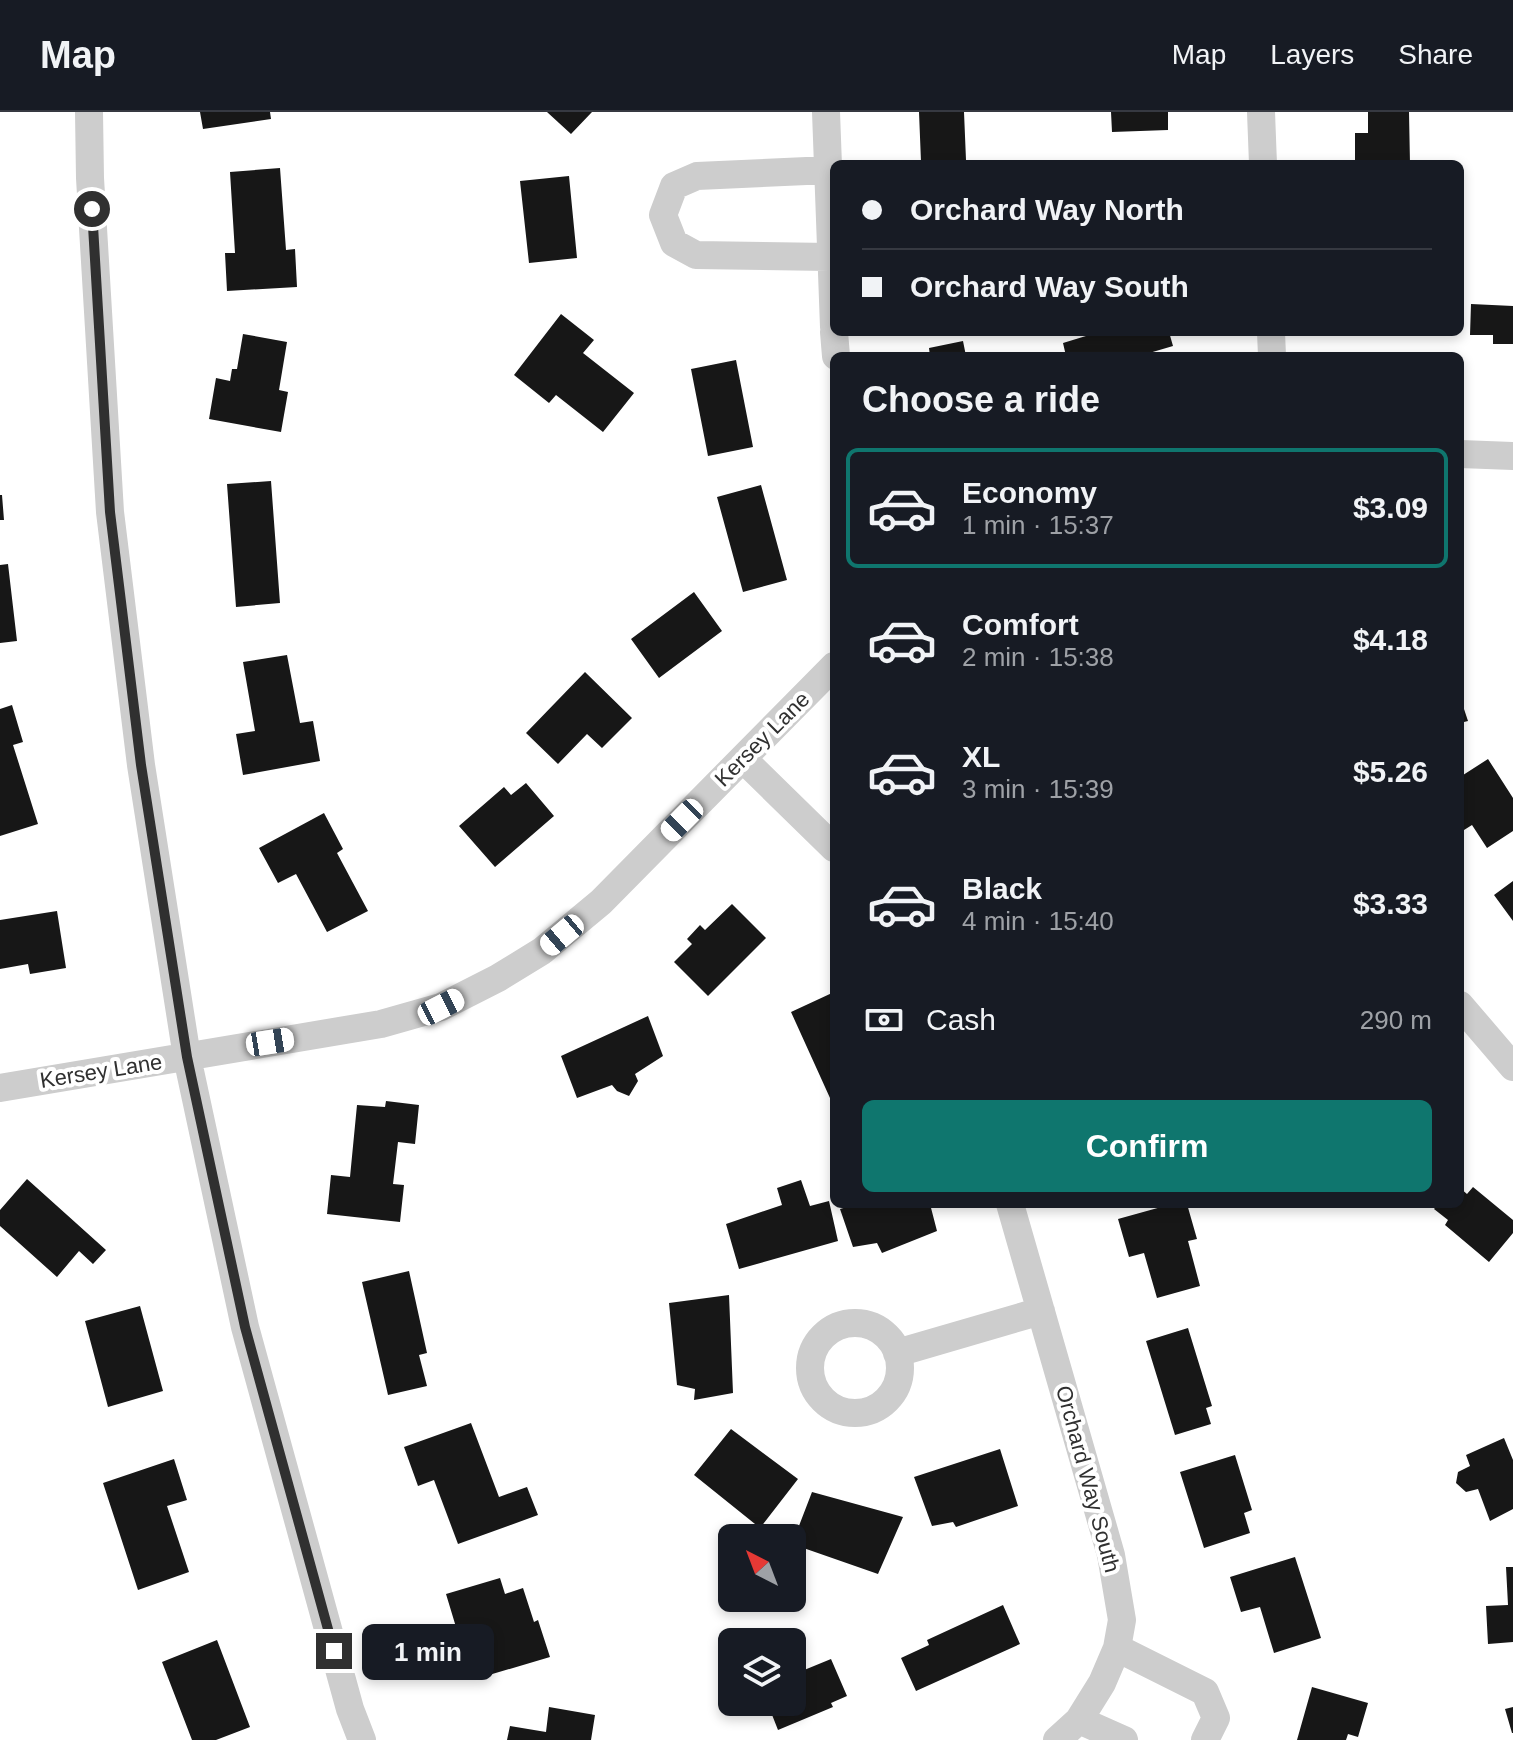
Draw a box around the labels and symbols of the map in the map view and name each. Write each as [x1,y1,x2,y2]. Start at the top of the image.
route start [74,191,110,227]
street label: Kersey Lane [709,686,815,792]
car [657,795,707,845]
car [536,910,588,960]
car [414,985,468,1029]
car [244,1026,296,1058]
street label: Kersey Lane [38,1049,164,1093]
street label: Orchard Way South [1051,1383,1125,1575]
north arrow [718,1524,806,1612]
callout: 1 min [362,1623,494,1679]
route end [316,1633,352,1669]

